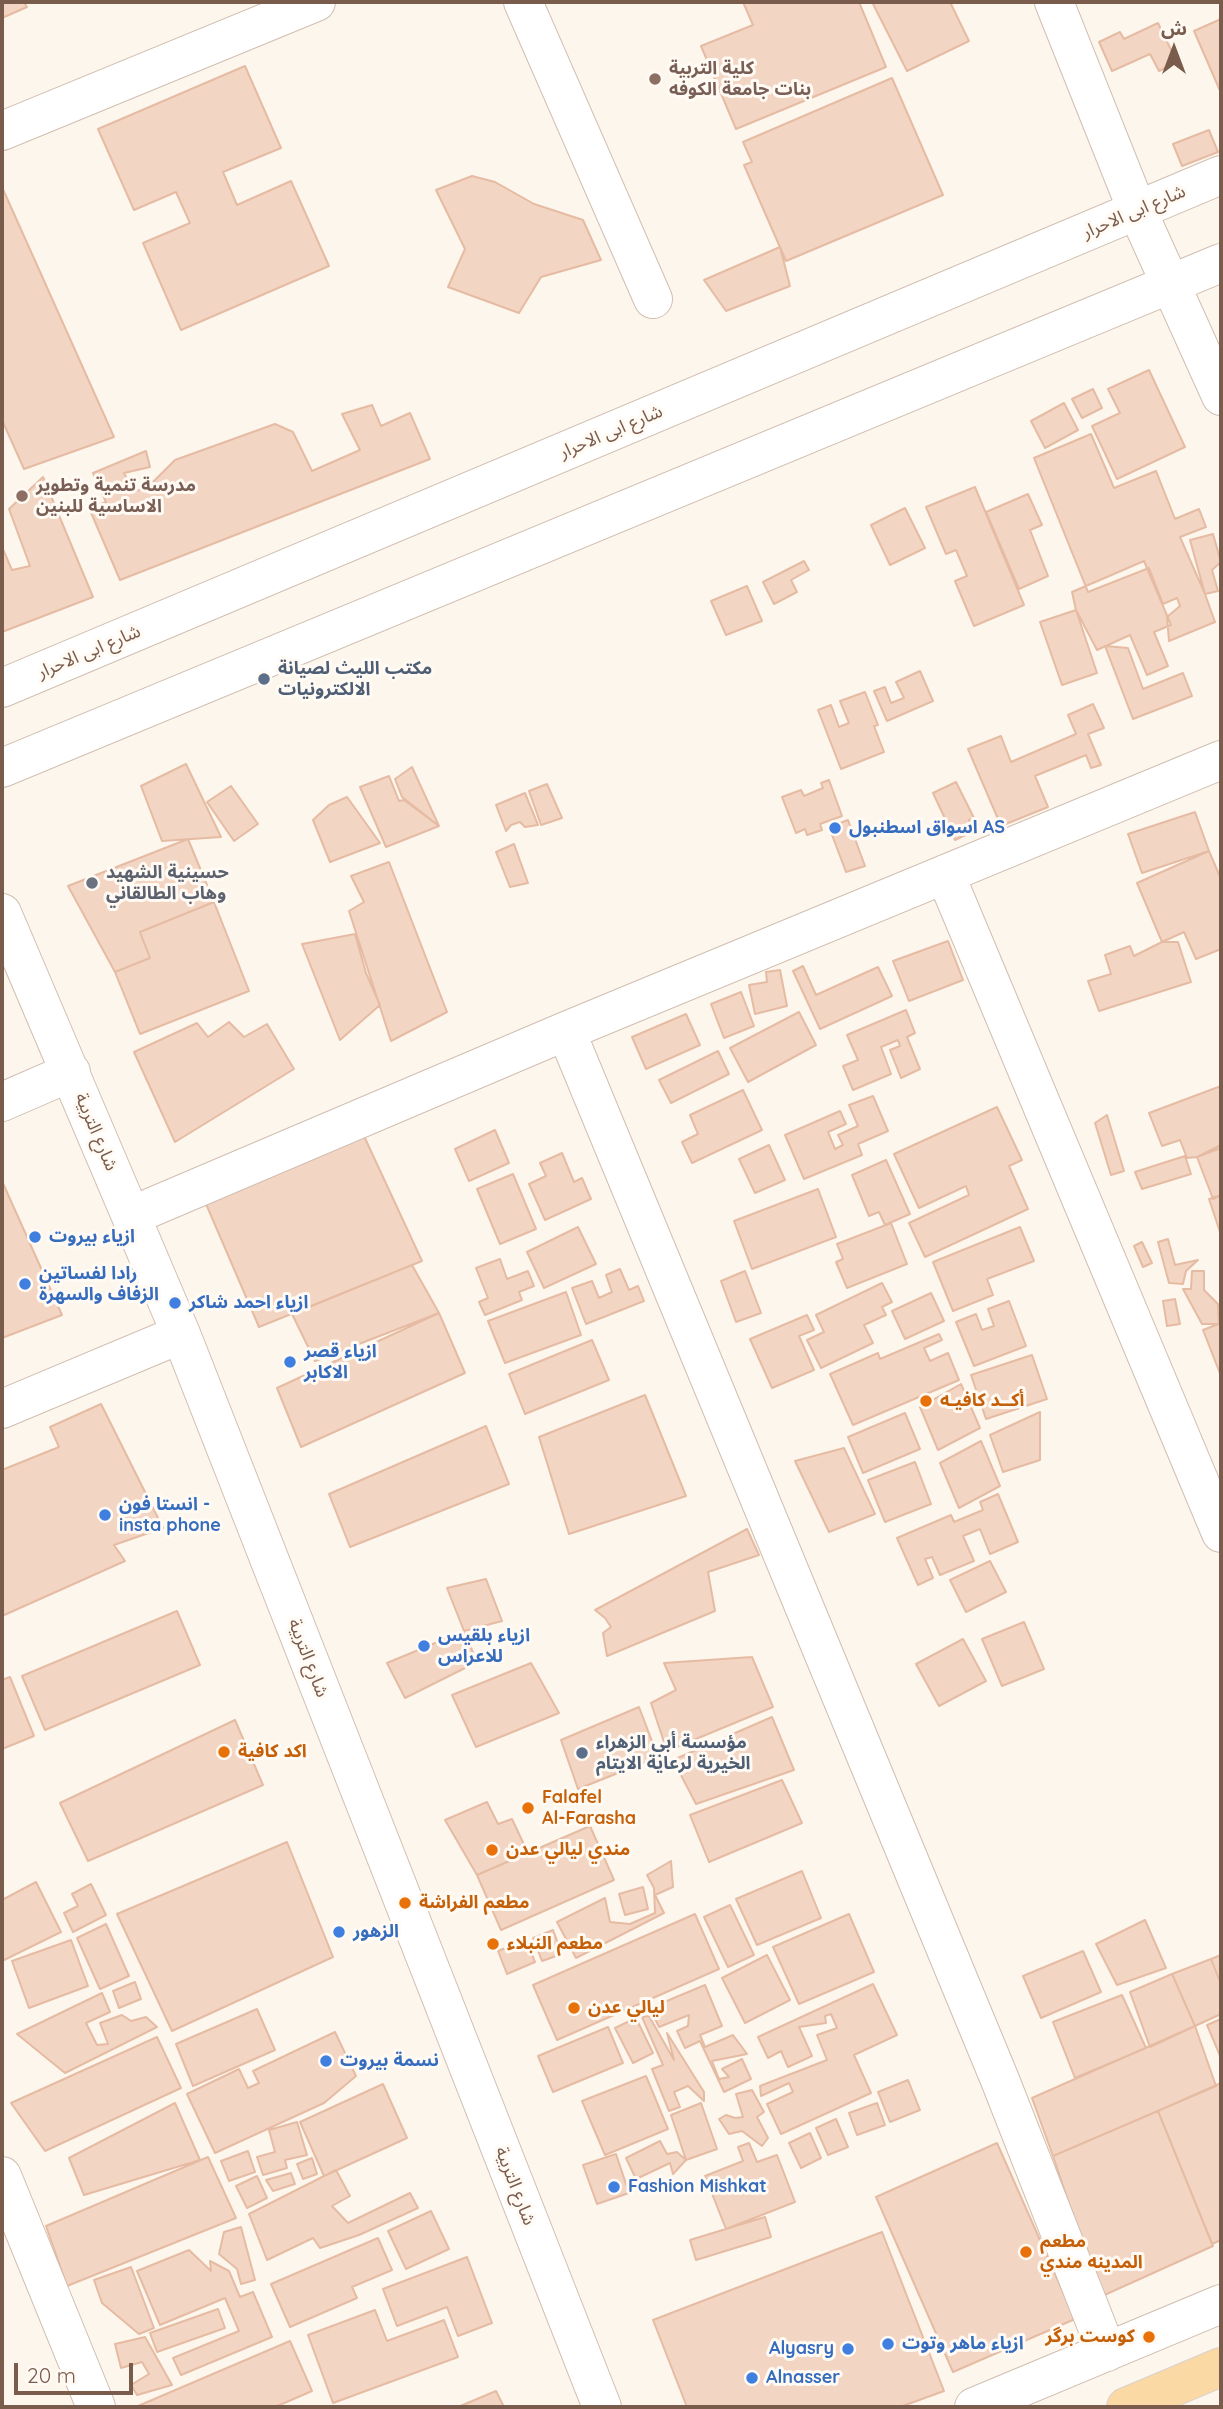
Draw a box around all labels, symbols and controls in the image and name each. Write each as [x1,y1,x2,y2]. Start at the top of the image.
north arrow [1139,14,1209,84]
text: ش [1161,16,1187,40]
place label: كلية التربية بنات جامعة الكوفه [669,58,811,100]
marker: كلية التربية بنات جامعة الكوفه [647,71,663,87]
street label: شارع ابی الاحرار [1079,181,1189,243]
street label: شارع ابی الاحرار [556,401,666,463]
place label: مدرسة تنمية وتطوير الاساسية للبنين [36,475,196,518]
marker: مدرسة تنمية وتطوير الاساسية للبنين [14,488,30,504]
street label: شارع ابی الاحرار [34,621,144,683]
place label: مكتب الليث لصيانة الالكترونيات [278,658,432,700]
marker: مكتب الليث لصيانة الالكترونيات [256,671,272,687]
place label: اسواق اسطنبول AS [849,817,1005,839]
marker: اسواق اسطنبول AS [827,820,843,836]
place label: حسينية الشهيد وهاب الطالقاني [106,862,229,904]
marker: حسينية الشهيد وهاب الطالقاني [84,875,100,891]
street label: شارع التربية [70,1090,122,1174]
place label: ازياء بيروت [49,1226,135,1248]
marker: ازياء بيروت [27,1229,43,1245]
place label: رادا لفساتين الزفاف والسهرة [39,1263,159,1306]
marker: رادا لفساتين الزفاف والسهرة [17,1276,33,1292]
place label: ازياء احمد شاكر [189,1292,308,1314]
marker: ازياء احمد شاكر [167,1295,183,1311]
place label: ازياء قصر الاكابر [304,1341,377,1384]
marker: ازياء قصر الاكابر [282,1354,298,1370]
place label: أكــد كافيـه [940,1390,1024,1412]
marker: أكــد كافيـه [918,1393,934,1409]
place label: انستا فون - insta phone [119,1494,221,1536]
marker: انستا فون - insta phone [97,1507,113,1523]
street label: شارع التربية [283,1616,333,1700]
place label: ازياء بلقيس للاعراس [438,1625,530,1668]
marker: ازياء بلقيس للاعراس [416,1638,432,1654]
place label: مؤسسة أبي الزهراء الخيرية لرعاية الايتام [596,1732,750,1774]
place label: اكد كافية [238,1741,307,1763]
marker: اكد كافية [216,1744,232,1760]
marker: مؤسسة أبي الزهراء الخيرية لرعاية الايتام [574,1745,590,1761]
place label: Falafel Al-Farasha [542,1787,636,1829]
marker: Falafel Al-Farasha [520,1800,536,1816]
place label: مندي ليالي عدن [506,1839,630,1861]
marker: مندي ليالي عدن [484,1842,500,1858]
place label: مطعم الفراشة [419,1892,530,1914]
marker: مطعم الفراشة [397,1895,413,1911]
place label: الزهور [353,1921,399,1943]
marker: الزهور [331,1924,347,1940]
place label: مطعم النبلاء [507,1933,603,1955]
marker: مطعم النبلاء [485,1936,501,1952]
place label: ليالي عدن [588,1997,665,2019]
marker: ليالي عدن [566,2000,582,2016]
place label: نسمة بيروت [340,2050,439,2072]
marker: نسمة بيروت [318,2053,334,2069]
street label: شارع التربية [490,2144,540,2228]
place label: Fashion Mishkat [628,2176,767,2198]
marker: Fashion Mishkat [606,2179,622,2195]
place label: مطعم المدينه مندي [1040,2231,1143,2274]
marker: مطعم المدينه مندي [1018,2244,1034,2260]
place label: كوست برگر [1045,2326,1135,2348]
marker: كوست برگر [1141,2329,1157,2345]
place label: ازياء ماهر وتوت [902,2333,1024,2355]
marker: ازياء ماهر وتوت [880,2336,896,2352]
place label: Alyasry [769,2338,834,2360]
marker: Alyasry [840,2341,856,2357]
scale bar [18,2350,136,2394]
text: 20 m [27,2362,76,2388]
place label: Alnasser [766,2367,840,2389]
marker: Alnasser [744,2370,760,2386]

